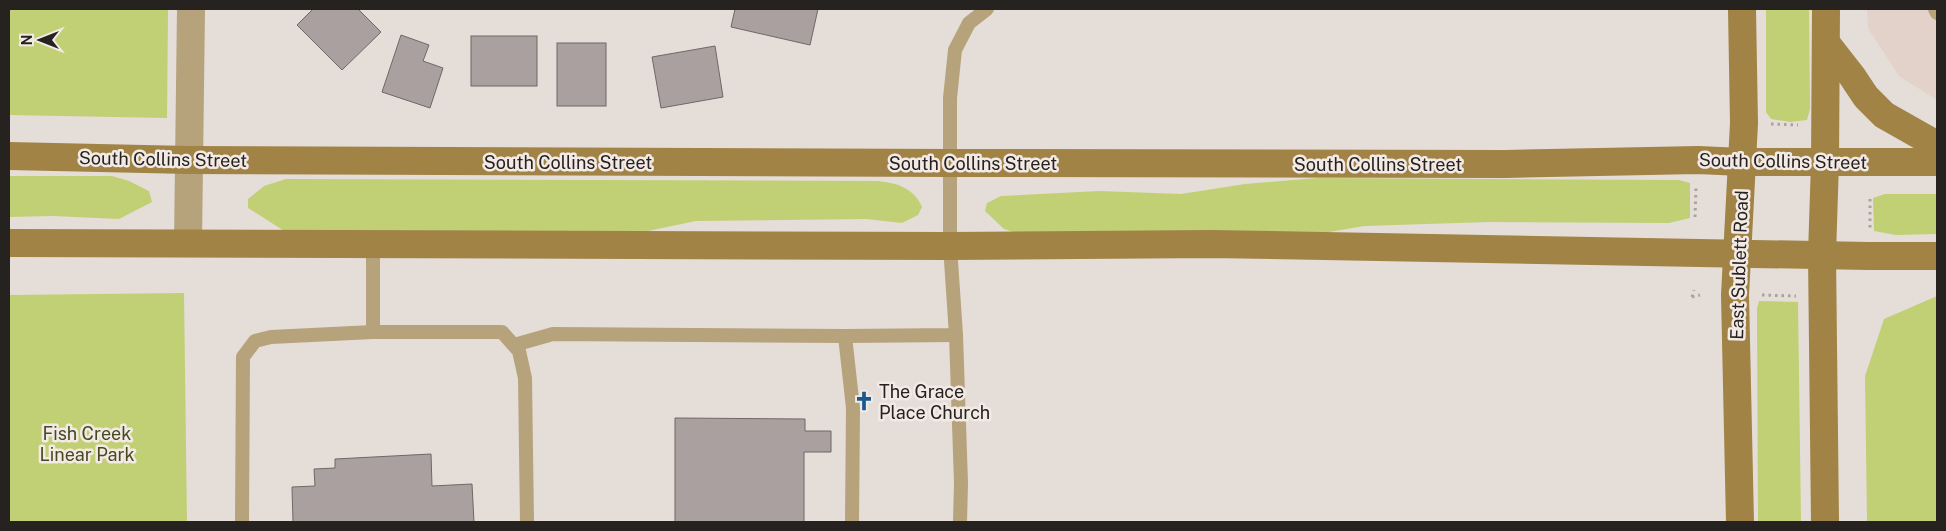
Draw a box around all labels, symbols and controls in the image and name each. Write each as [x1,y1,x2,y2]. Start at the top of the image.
north arrow [15,15,65,65]
text: N [19,35,35,45]
street label: South Collins Street [79,147,247,171]
street label: South Collins Street [1699,149,1867,173]
street label: South Collins Street [484,152,652,173]
street label: South Collins Street [889,153,1057,174]
street label: South Collins Street [1294,154,1462,175]
street label: East Sublett Road [1726,190,1752,340]
place label: The Grace Place Church [879,381,990,423]
church icon: The Grace Place Church [853,390,875,412]
park label: Fish Creek Linear Park [39,423,135,465]

